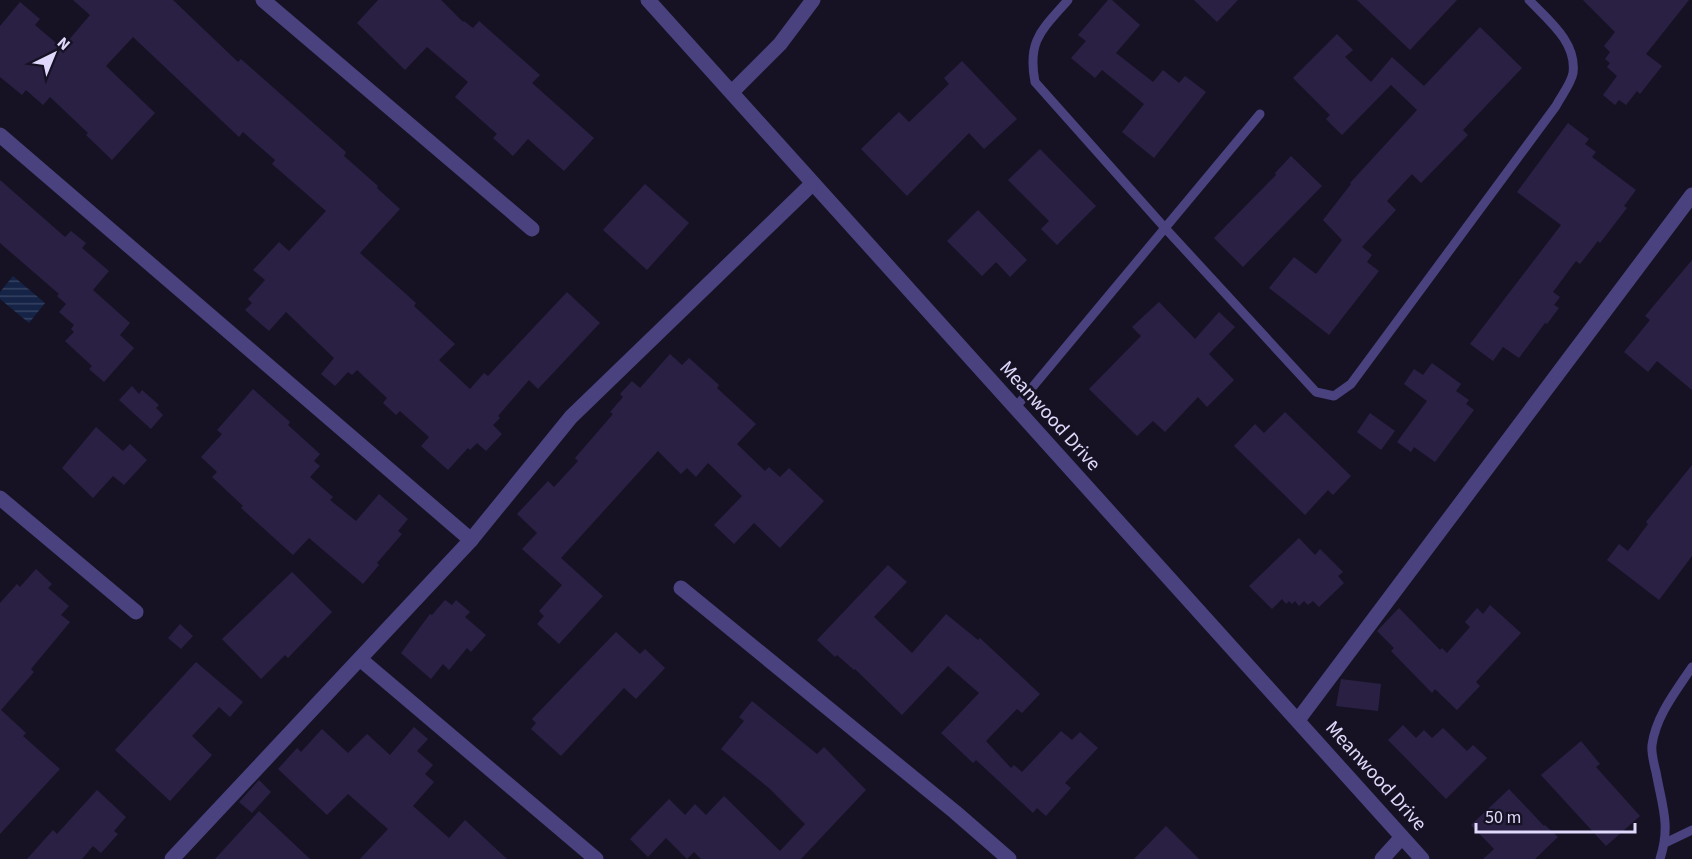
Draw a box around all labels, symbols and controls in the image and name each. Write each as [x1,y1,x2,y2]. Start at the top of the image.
north arrow [24,24,84,84]
text: N [52,32,75,55]
street label: Meanwood Drive [993,355,1107,477]
street label: Meanwood Drive [1319,715,1433,837]
scale bar [1476,796,1635,834]
text: 50 m [1485,805,1521,830]

